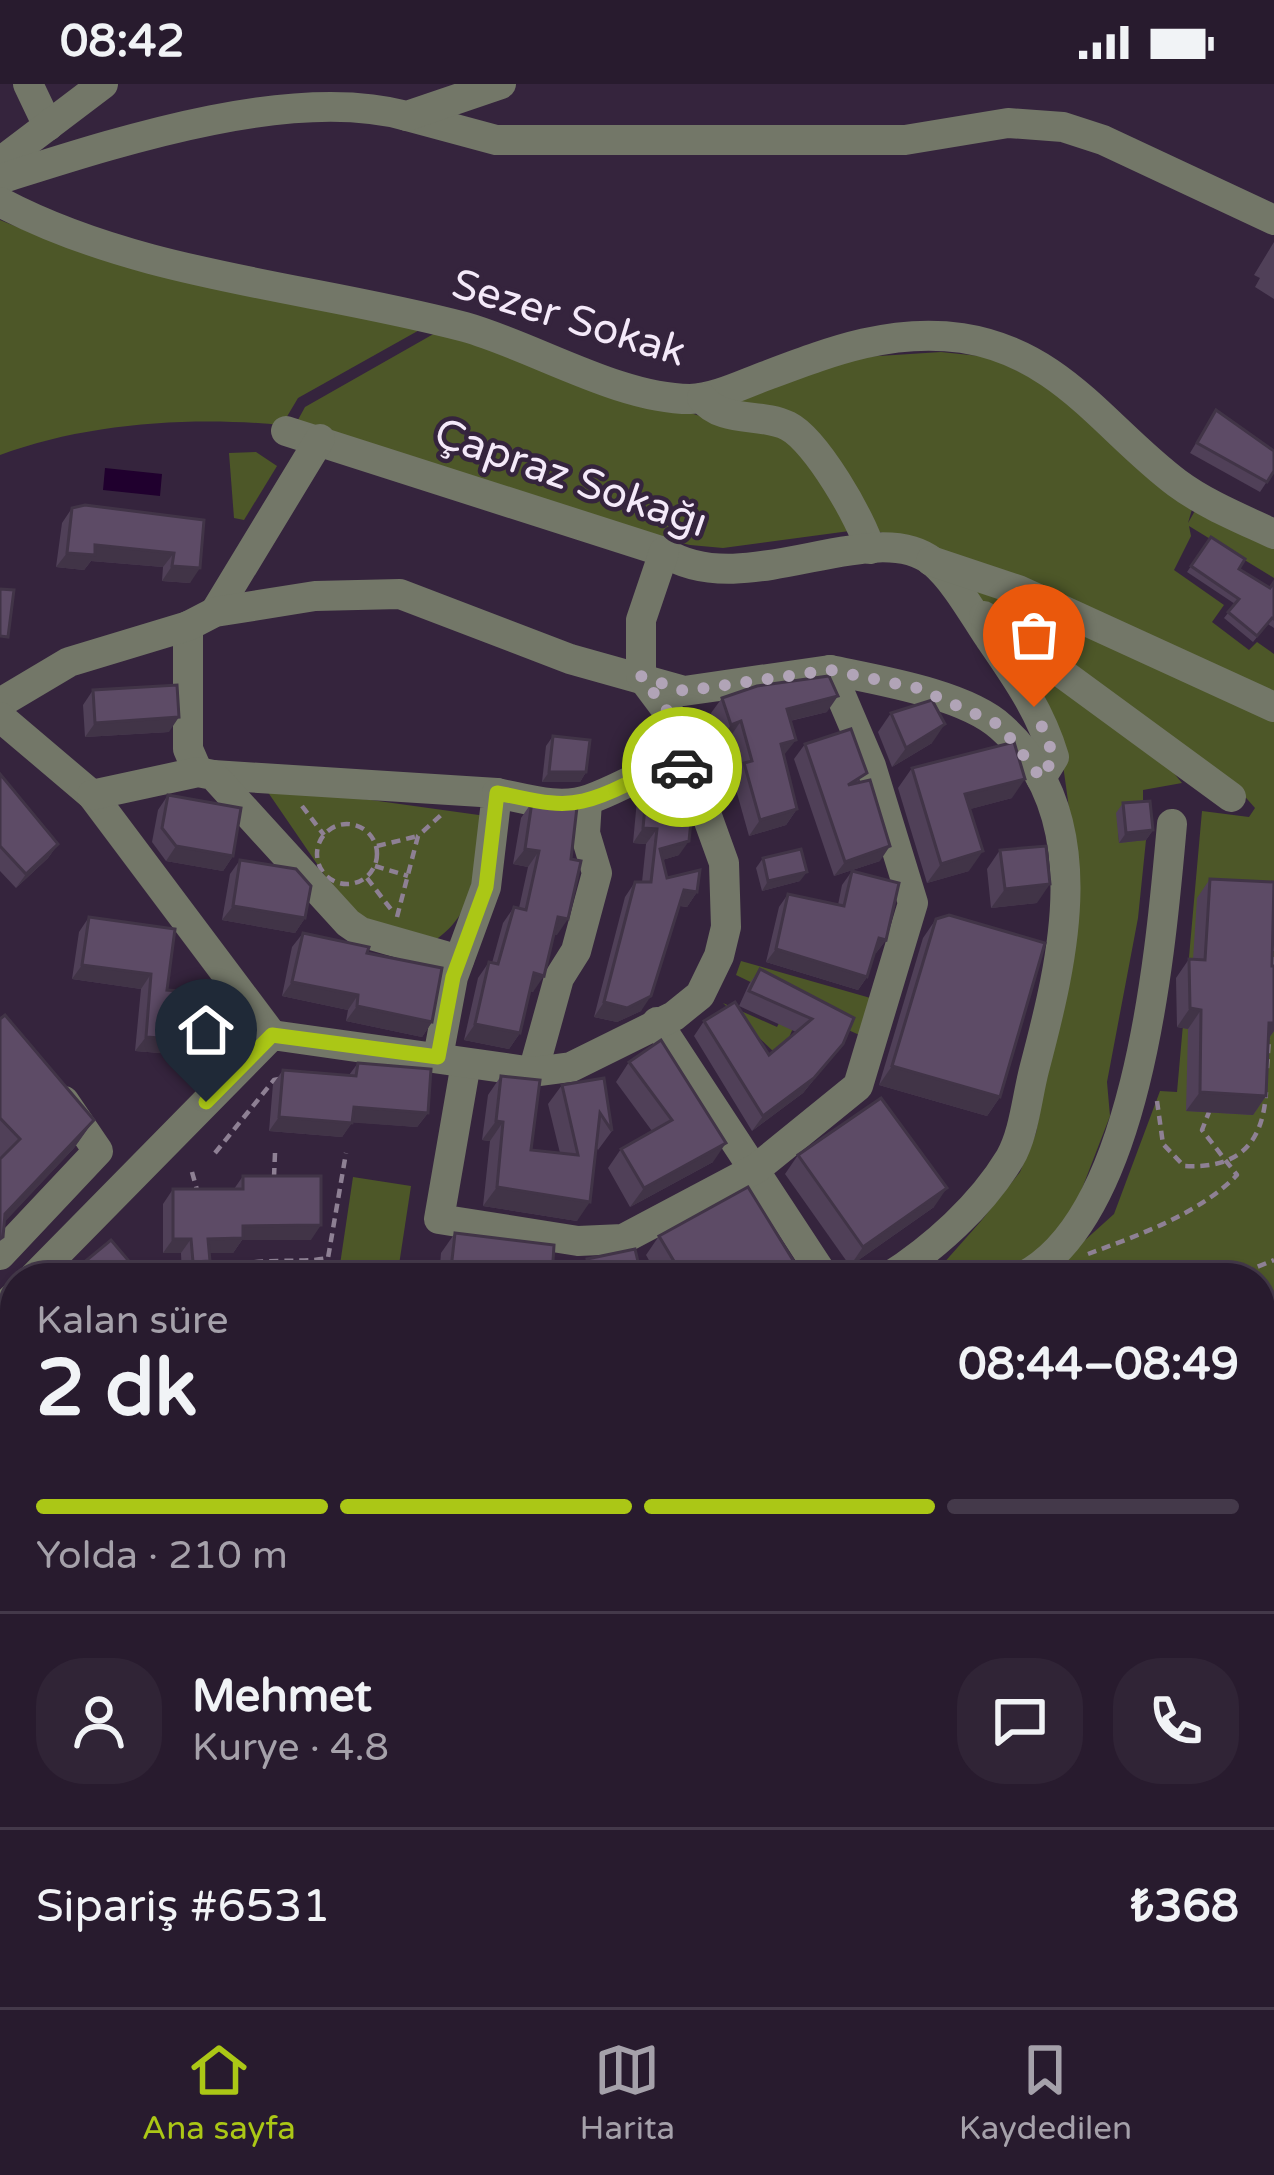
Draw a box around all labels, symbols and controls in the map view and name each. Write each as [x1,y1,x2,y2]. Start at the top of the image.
text: 08:42 [60,15,185,69]
street label: Sezer Sokak [446,258,692,378]
street label: Çapraz Sokağı [428,407,714,549]
pin [983,584,1085,707]
icon: bag [1001,602,1067,668]
courier [622,707,742,827]
icon: car [649,734,715,800]
pin [155,979,257,1102]
icon: home [173,997,239,1063]
text: Kalan süre [36,1297,228,1344]
text: 08:44–08:49 [958,1338,1239,1392]
text: 2 dk [36,1342,197,1436]
text: Yolda · 210 m [36,1532,288,1579]
button: person [36,1658,162,1784]
button: chat [957,1658,1083,1784]
button: phone [1113,1658,1239,1784]
text: Mehmet [192,1670,372,1724]
text: Kurye · 4.8 [192,1724,389,1771]
text: Sipariş #6531 [36,1880,331,1934]
text: ₺368 [1130,1880,1239,1934]
tab: Ana sayfa [142,2037,296,2148]
tab: Harita [580,2037,675,2148]
tab: Kaydedilen [959,2037,1132,2148]

